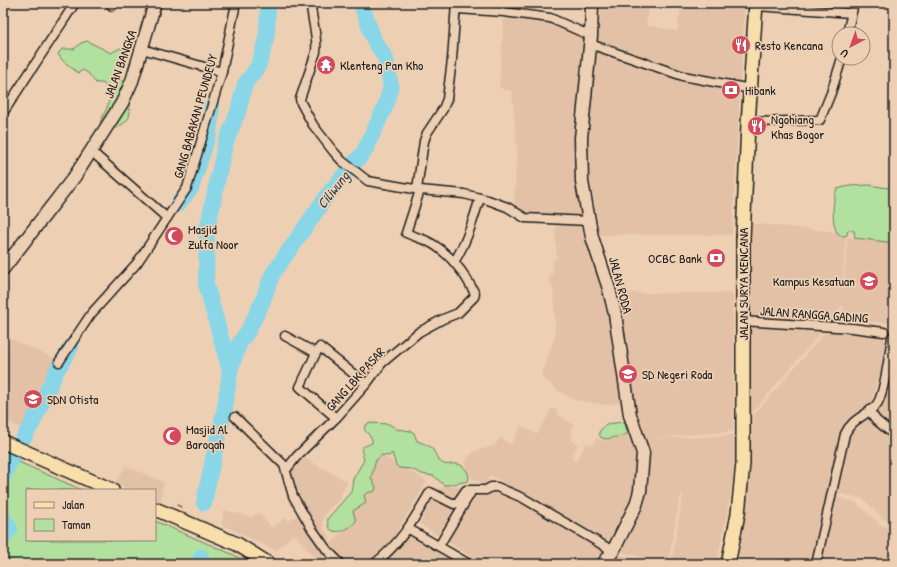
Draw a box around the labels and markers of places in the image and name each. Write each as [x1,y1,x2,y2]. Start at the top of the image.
restaurant icon: Resto Kencana [730,34,752,56]
place label: Resto Kencana [755,36,823,54]
temple icon: Klenteng Pan Kho [315,54,337,76]
place label: Klenteng Pan Kho [340,56,423,74]
bank icon: Hibank [720,79,742,101]
place label: Hibank [745,81,776,99]
place label: Ngohiang Khas Bogor [771,110,824,143]
restaurant icon: Ngohiang Khas Bogor [746,115,768,137]
place label: Masjid Zulfa Noor [188,220,238,253]
mosque icon: Masjid Zulfa Noor [163,225,185,247]
bank icon: OCBC Bank [705,247,727,269]
place label: OCBC Bank [648,249,703,267]
school or university icon: Kampus Kesatuan [858,270,880,292]
place label: Kampus Kesatuan [773,272,855,290]
school or university icon: SD Negeri Roda [617,363,639,385]
place label: SD Negeri Roda [642,365,712,383]
school or university icon: SDN Otista [22,388,44,410]
place label: SDN Otista [47,390,98,408]
place label: Masjid Al Baroqah [186,420,228,453]
mosque icon: Masjid Al Baroqah [161,425,183,447]

